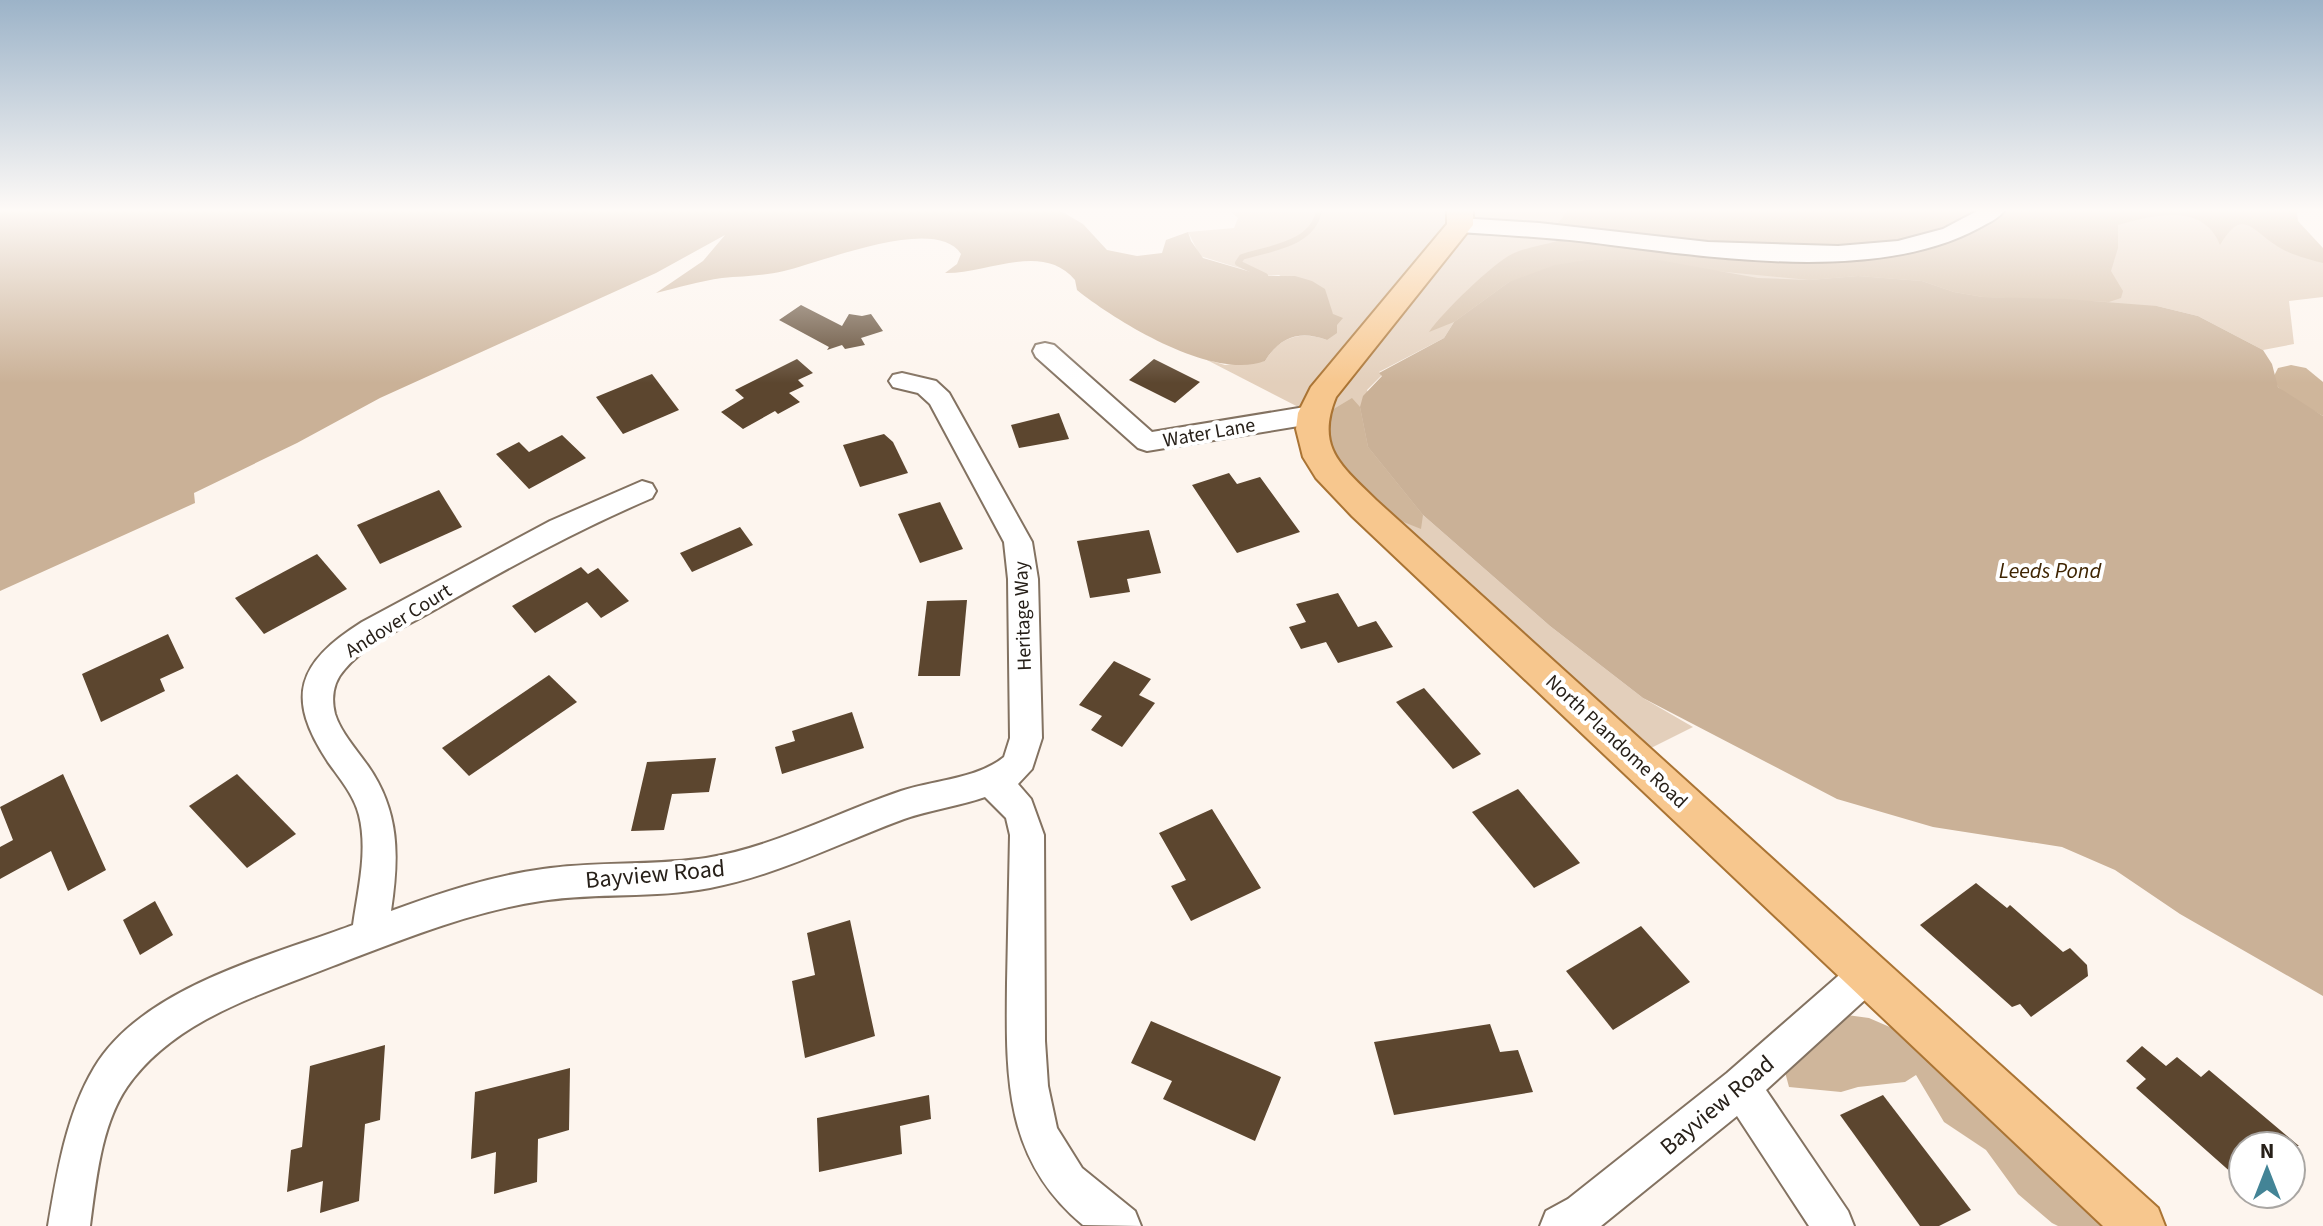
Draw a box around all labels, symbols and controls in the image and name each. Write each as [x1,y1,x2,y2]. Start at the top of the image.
street label: Water Lane [1161,411,1258,455]
water label: Leeds Pond [1999,555,2102,587]
street label: Heritage Way [1007,560,1039,671]
street label: Andover Court [340,577,457,665]
street label: North Plandome Road [1539,668,1694,815]
street label: Bayview Road [584,851,726,898]
street label: Bayview Road [1652,1047,1782,1164]
north arrow [2227,1130,2307,1210]
text: N [2260,1135,2274,1167]

